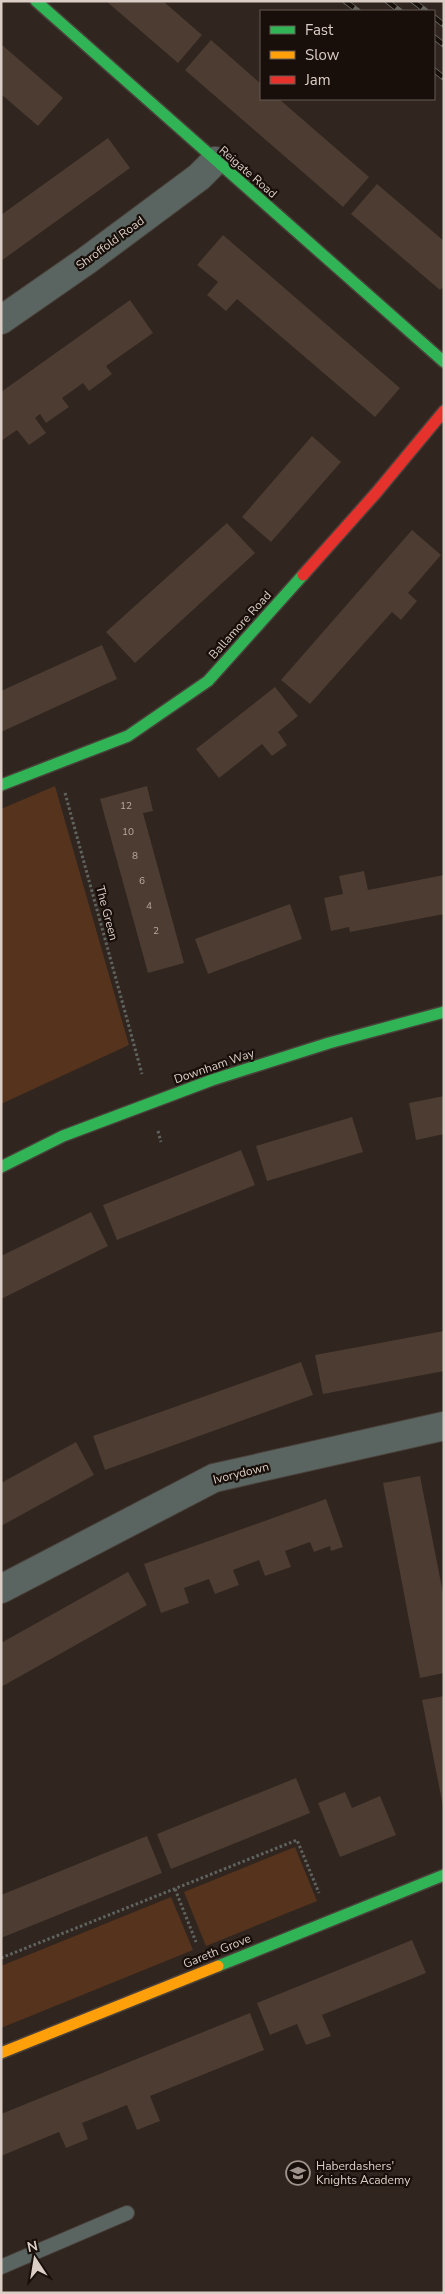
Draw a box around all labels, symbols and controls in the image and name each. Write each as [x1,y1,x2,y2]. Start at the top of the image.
legend [260,10,435,100]
text: Fast [305,20,334,40]
text: Slow [305,45,340,65]
text: Jam [304,70,331,90]
street label: Reigate Road [216,142,280,202]
street label: Shroffold Road [73,213,147,273]
street label: Ballamore Road [205,588,275,662]
house number: 12 [120,799,132,813]
house number: 10 [122,825,134,839]
house number: 8 [132,849,138,863]
house number: 6 [139,874,145,888]
street label: The Green [92,884,122,942]
house number: 4 [146,899,152,913]
house number: 2 [153,924,159,938]
street label: Downham Way [172,1045,257,1087]
street label: Ivorydown [211,1458,271,1488]
street label: Gareth Grove [181,1930,253,1972]
place label: Haberdashers' Knights Academy [316,2158,411,2188]
school or university icon: Haberdashers' Knights Academy [285,2160,311,2186]
north arrow [10,2234,60,2284]
text: N [25,2236,40,2257]

